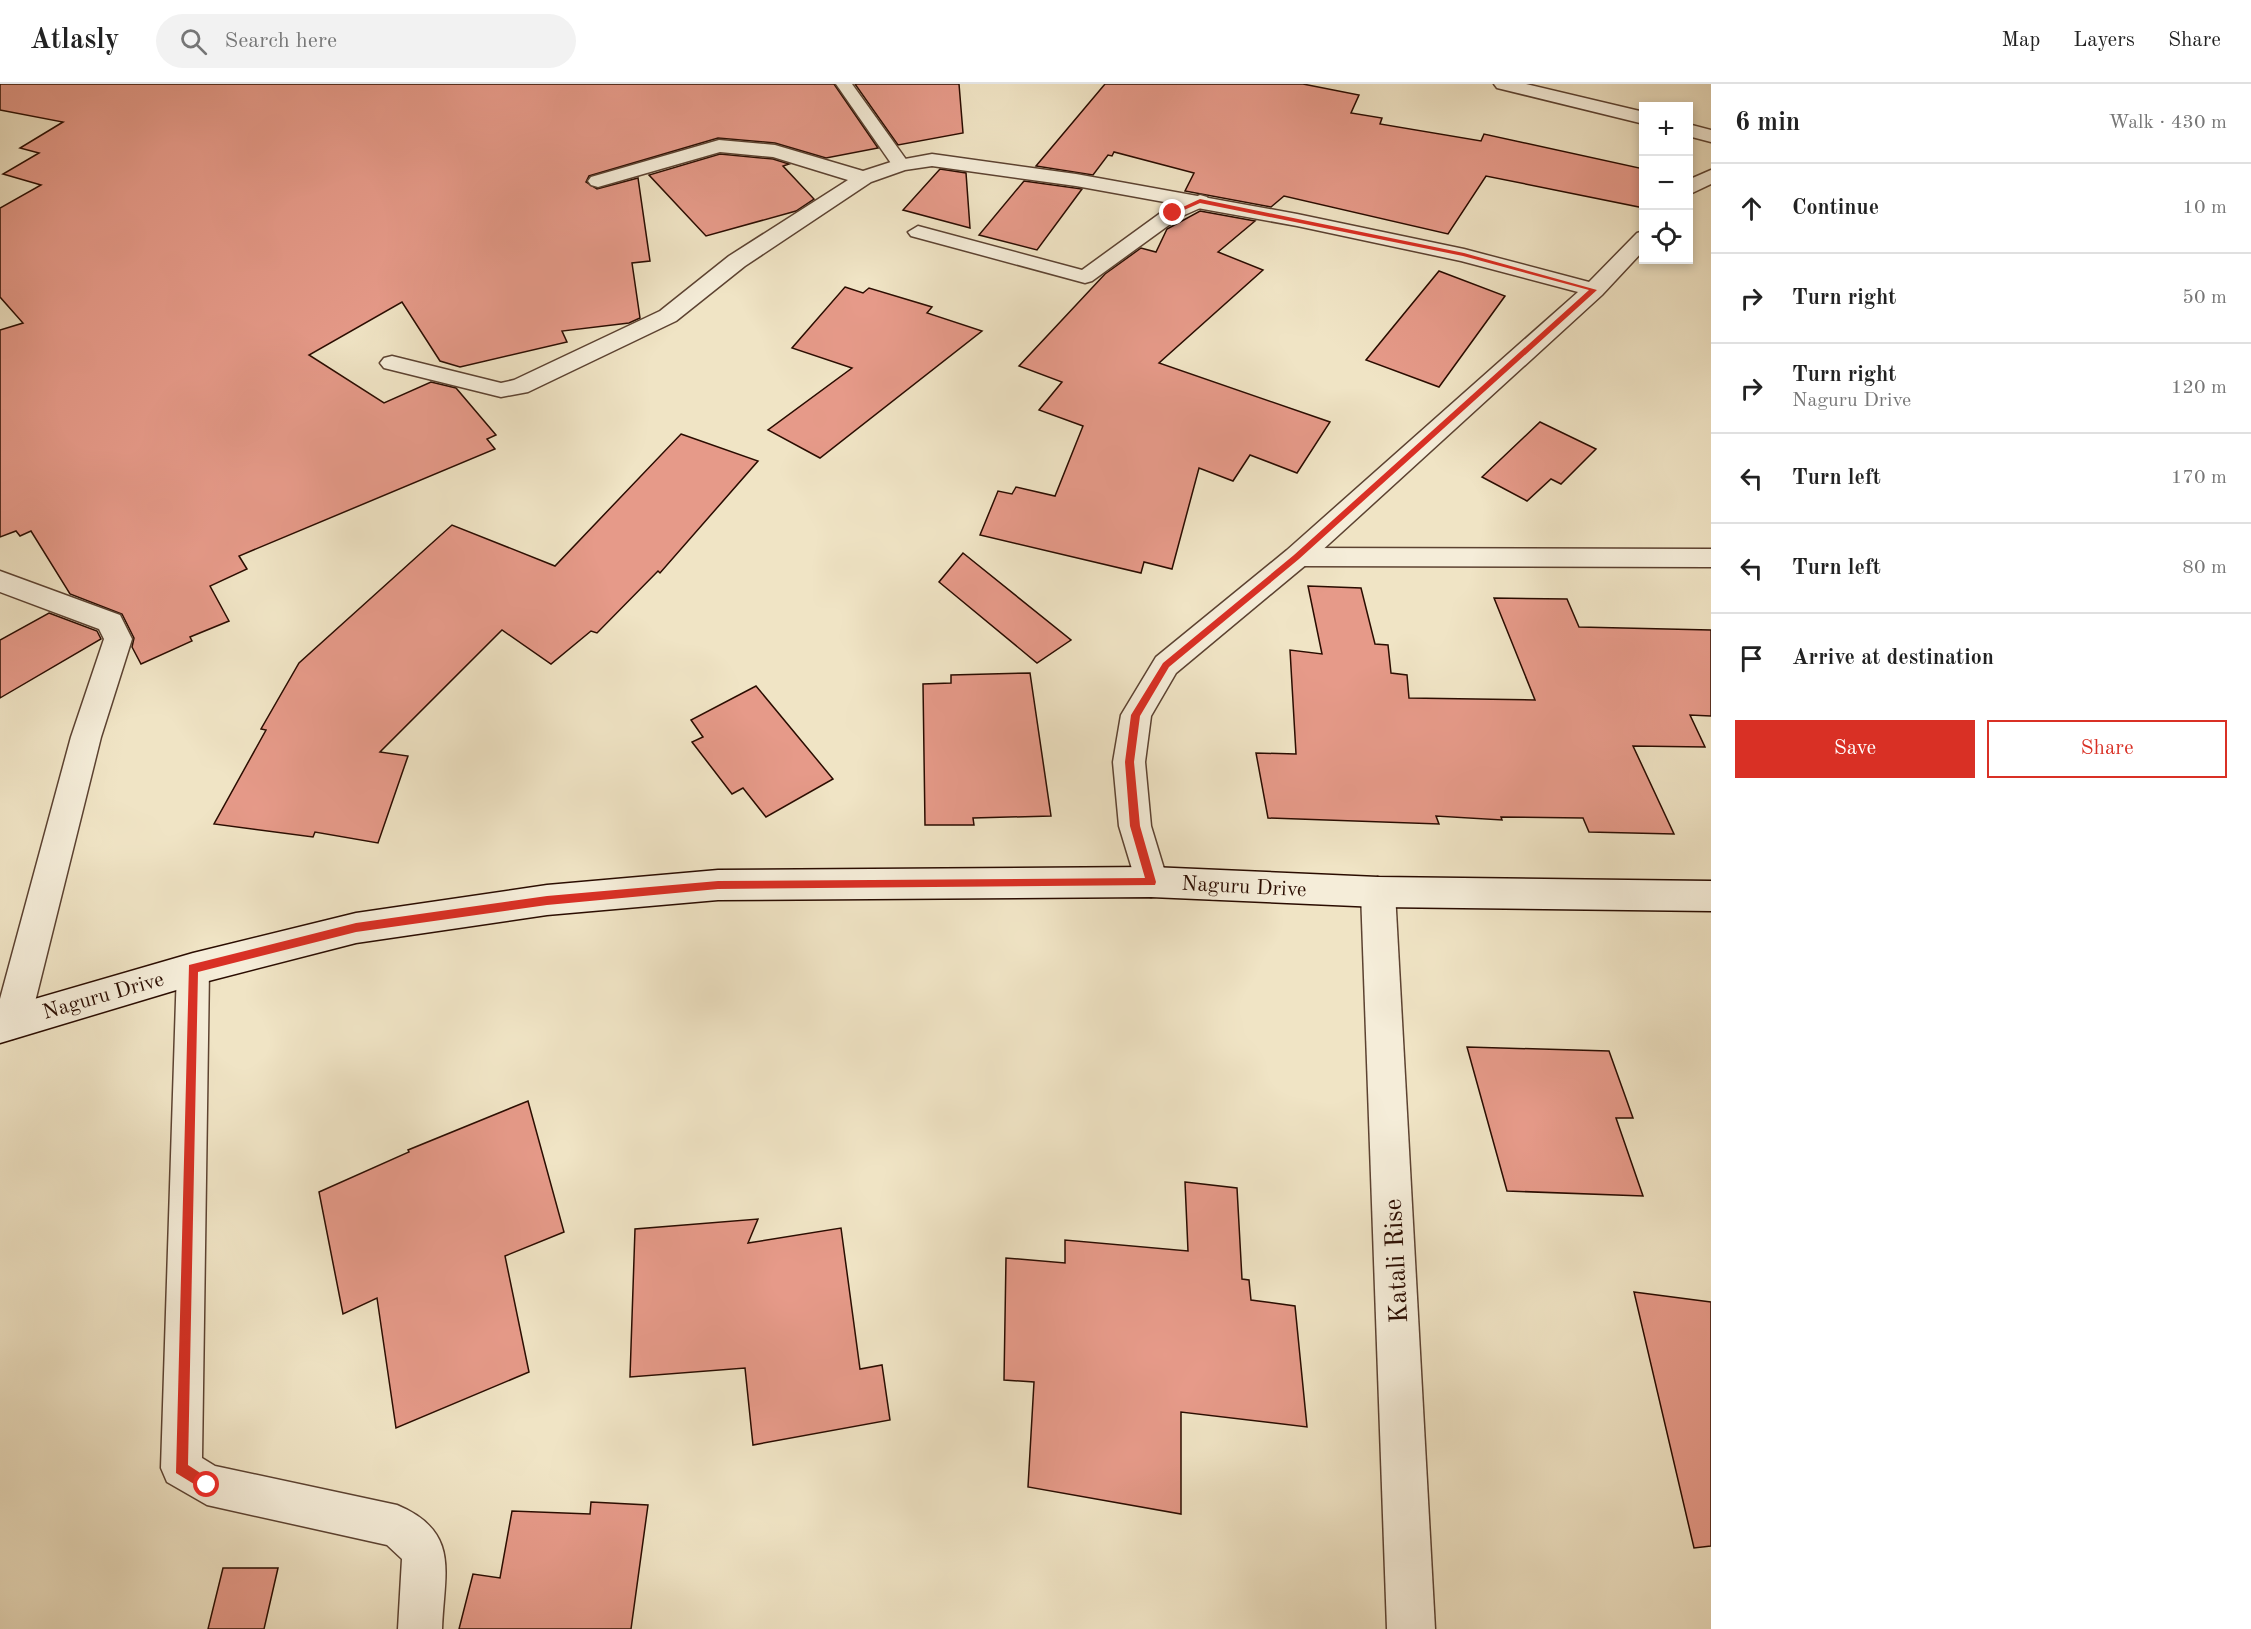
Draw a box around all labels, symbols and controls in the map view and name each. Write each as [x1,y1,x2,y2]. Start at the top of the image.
search box [156,14,576,68]
icon: search [177,25,210,58]
text: Atlasly [30,27,120,55]
text: Search here [225,30,337,52]
text: Map [2001,30,2040,51]
text: Layers [2073,30,2135,51]
text: Share [2168,30,2221,51]
map controls [1639,102,1693,264]
button: + [1639,102,1693,156]
text: 6 min [1735,110,1800,136]
text: Walk · 430 m [2108,113,2227,133]
button: − [1639,156,1693,210]
icon: ahead [1735,192,1768,225]
text: Continue [1792,197,1879,219]
text: 10 m [2182,198,2227,218]
route end [1159,199,1185,225]
button: locate [1639,210,1693,264]
icon: right [1735,282,1768,315]
text: Turn right [1792,287,1896,309]
text: 50 m [2182,288,2227,308]
text: Turn right [1792,364,1896,386]
icon: right [1735,372,1768,405]
text: 120 m [2171,378,2227,398]
text: Naguru Drive [1792,391,1911,411]
icon: left [1735,462,1768,495]
text: Turn left [1792,467,1881,489]
text: 170 m [2171,468,2227,488]
icon: left [1735,552,1768,585]
text: Turn left [1792,557,1881,579]
text: 80 m [2182,558,2227,578]
icon: arrive [1735,642,1768,675]
text: Arrive at destination [1792,647,1994,669]
button: Save [1735,720,1975,778]
button: Share [1987,720,2227,778]
street label: Naguru Drive [1181,874,1307,901]
street label: Naguru Drive [40,969,167,1024]
street label: Katali Rise [1381,1198,1413,1324]
route start [193,1471,219,1497]

